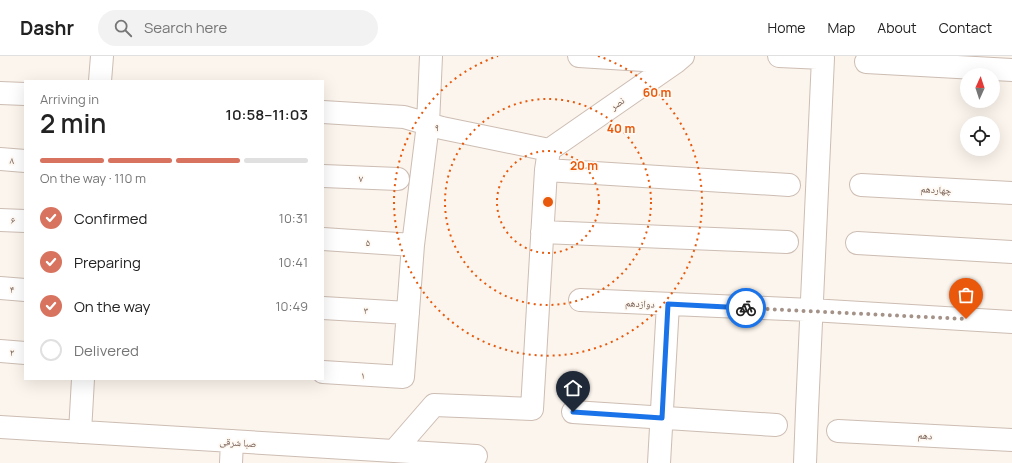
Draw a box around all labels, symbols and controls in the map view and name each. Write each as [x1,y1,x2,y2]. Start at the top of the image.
search box [98,10,378,46]
text: Dashr [20,15,74,41]
icon: search [112,17,134,39]
text: Search here [144,17,227,38]
text: Home [768,18,805,37]
text: Map [827,18,855,37]
text: About [877,18,917,37]
text: Contact [939,18,992,37]
north arrow [960,68,1000,108]
map controls [960,68,1000,156]
text: 60 m [643,84,671,101]
text: Arriving in [40,90,99,108]
street label: نصر [606,93,627,113]
text: 10:58–11:03 [226,104,308,125]
text: 2 min [40,105,106,141]
button: locate [960,116,1000,156]
street label: ۹ [433,120,442,134]
text: 40 m [607,120,635,137]
street label: ۸ [9,153,15,167]
text: 20 m [570,157,598,174]
text: On the way · 110 m [40,169,146,187]
street label: ۷ [358,171,364,185]
street label: چهاردهم [920,181,953,198]
centre of rings [541,195,555,209]
icon: check [40,207,62,229]
text: Confirmed [74,208,147,229]
text: 10:31 [279,209,308,227]
street label: ۶ [10,213,16,227]
street label: ۵ [365,235,371,249]
icon: check [40,251,62,273]
text: Preparing [74,252,141,273]
text: 10:41 [278,253,308,271]
pin [949,278,983,319]
street label: ۴ [9,282,15,296]
icon: bag [955,284,977,306]
courier [726,288,766,328]
icon: check [40,295,62,317]
street label: دوازدهم [625,295,655,312]
text: On the way [74,296,150,317]
text: 10:49 [276,297,308,315]
icon: bike [735,297,757,319]
street label: ۳ [363,303,369,317]
text: Delivered [74,340,139,361]
street label: ۲ [9,345,15,359]
street label: ۱ [360,368,366,382]
pin [556,371,590,412]
icon: home [562,377,584,399]
street label: دهم [917,428,933,443]
street label: صبا شرقی [219,434,257,450]

